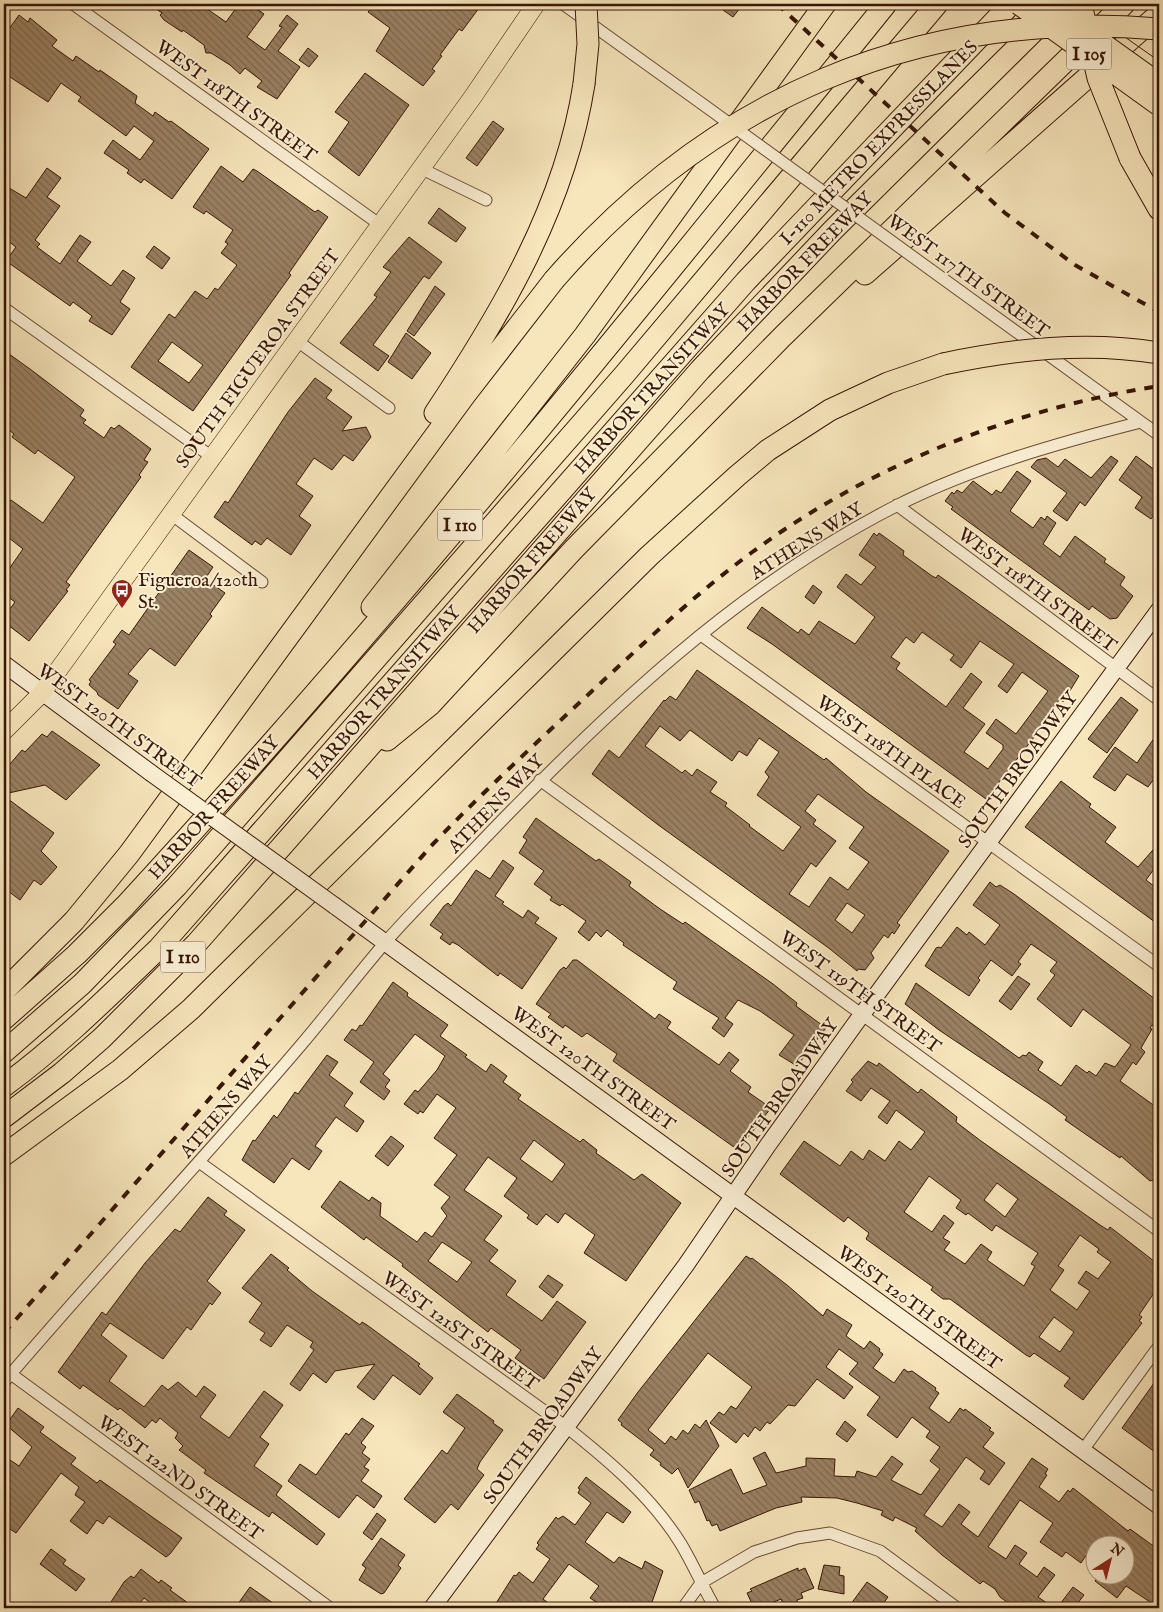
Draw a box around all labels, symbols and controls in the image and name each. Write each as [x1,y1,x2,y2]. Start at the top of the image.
street label: WEST 118TH STREET [151,35,321,168]
street label: I-110 METRO EXPRESSLANES [775,36,984,251]
road number: I 105 [1066,39,1112,70]
street label: HARBOR FREEWAY [732,187,879,337]
street label: WEST 117TH STREET [882,210,1054,344]
street label: SOUTH FIGUEROA STREET [171,245,346,473]
street label: HARBOR TRANSITWAY [569,298,736,480]
street label: HARBOR FREEWAY [463,483,603,639]
street label: ATHENS WAY [745,497,869,586]
road number: I 110 [438,510,482,540]
street label: WEST 118TH STREET [953,523,1121,658]
place label: Figueroa/120th St. [138,569,258,615]
bus stop icon: Figueroa/120th St. [110,578,134,609]
street label: HARBOR TRANSITWAY [303,601,467,785]
street label: WEST 120TH STREET [32,659,206,794]
street label: SOUTH BROADWAY [954,686,1084,853]
street label: WEST 118TH PLACE [811,690,970,815]
street label: HARBOR FREEWAY [144,731,286,885]
street label: ATHENS WAY [442,749,550,860]
street label: WEST 119TH STREET [774,926,945,1059]
road number: I 110 [160,942,206,972]
street label: WEST 120TH STREET [506,1002,680,1137]
street label: SOUTH BROADWAY [717,1013,845,1182]
street label: ATHENS WAY [175,1050,278,1164]
street label: WEST 120TH STREET [832,1241,1006,1376]
street label: WEST 121ST STREET [377,1267,543,1397]
street label: SOUTH BROADWAY [479,1342,609,1509]
street label: WEST 122ND STREET [93,1411,267,1547]
north arrow [1086,1534,1136,1584]
text: N [1106,1539,1127,1561]

